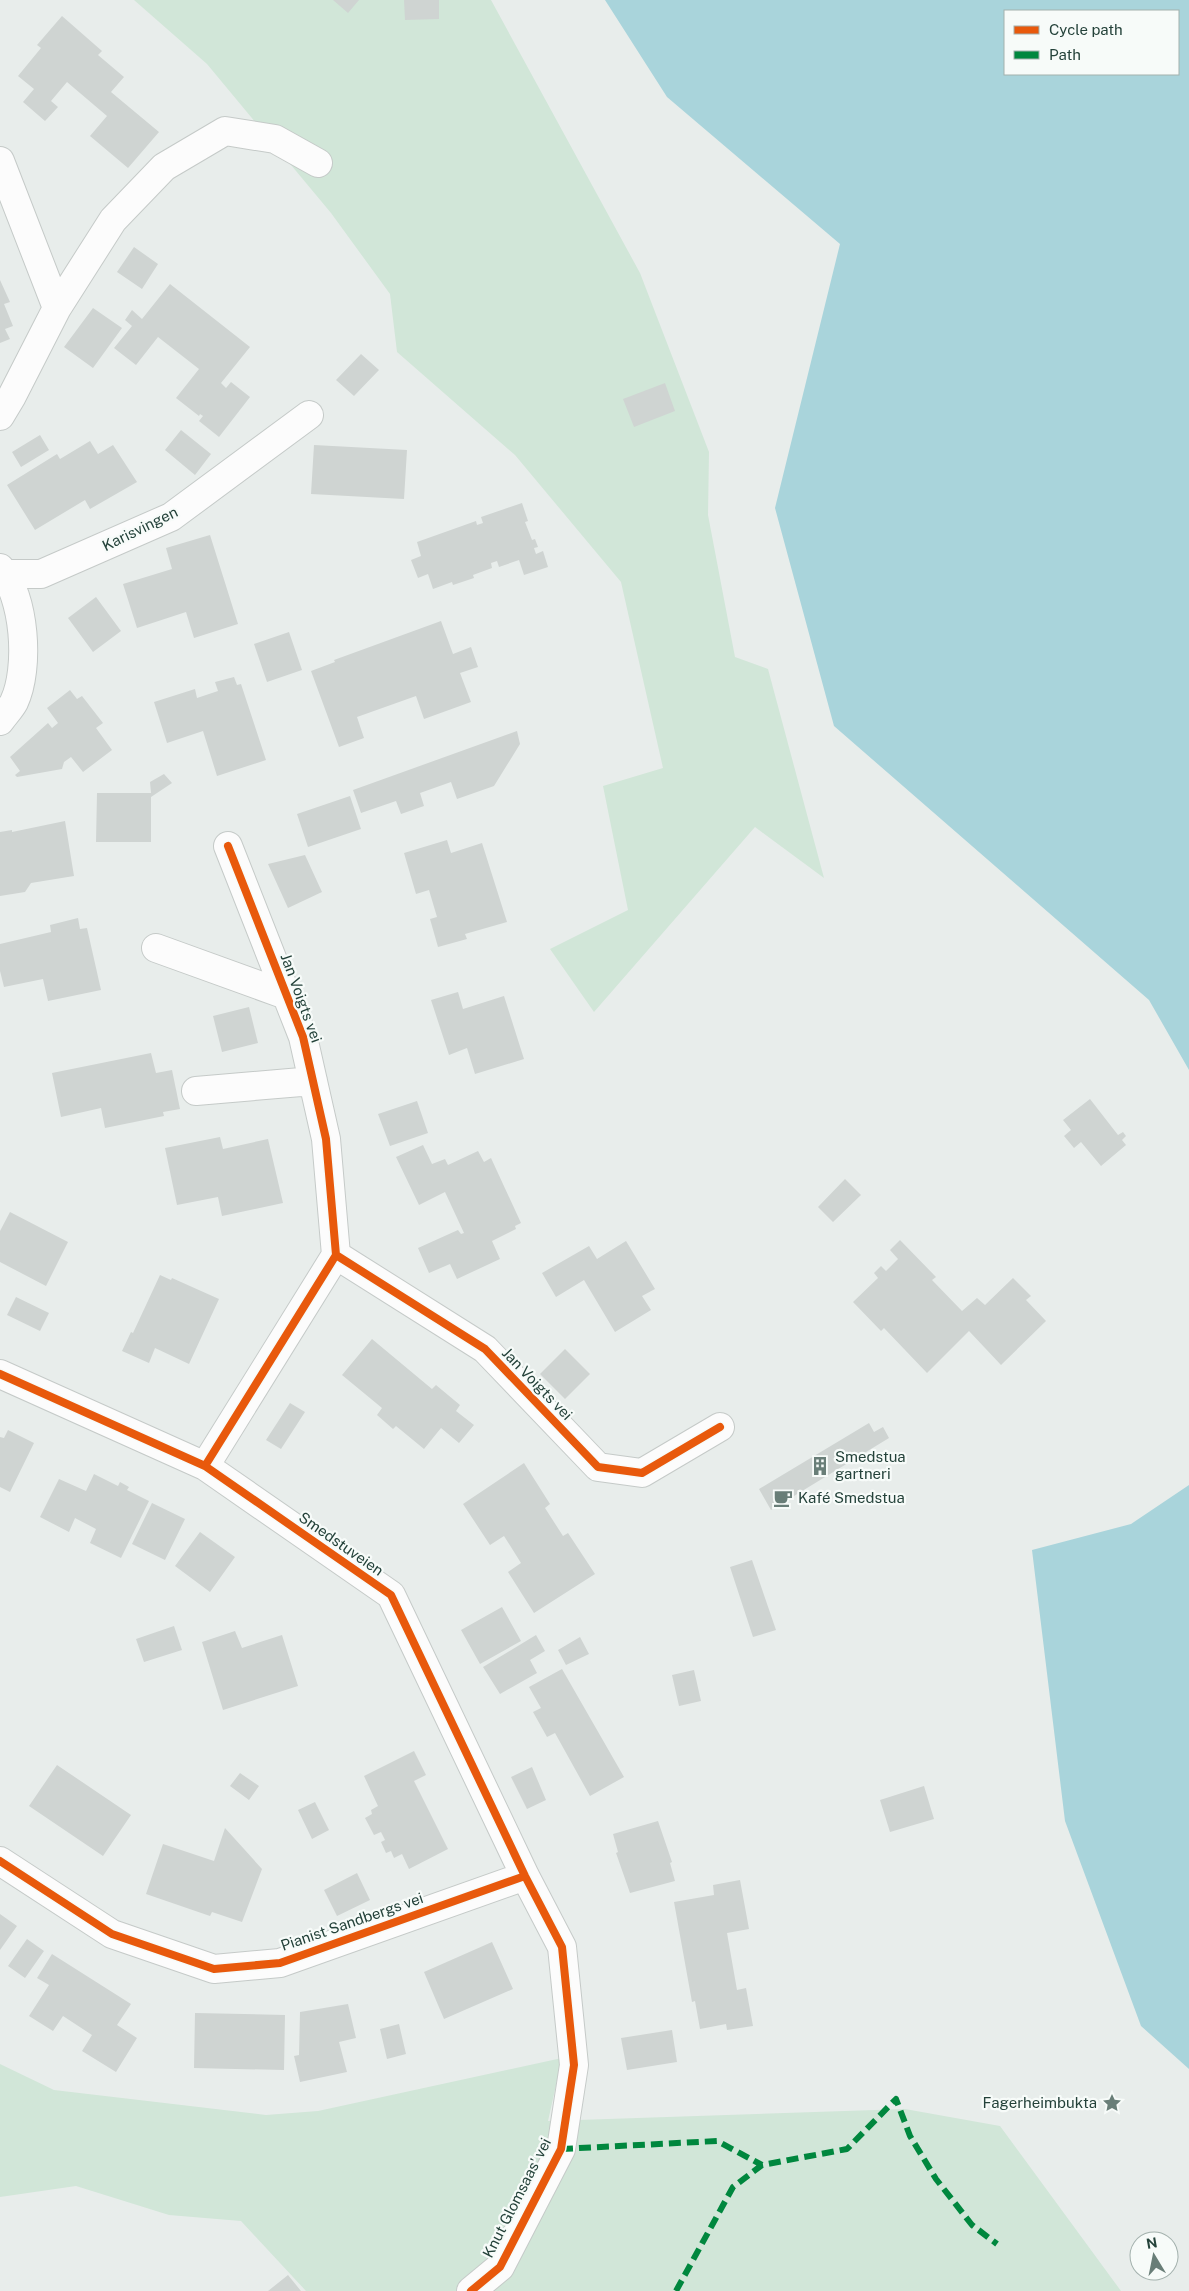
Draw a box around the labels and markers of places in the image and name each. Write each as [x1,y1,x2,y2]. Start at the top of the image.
place label: Smedstua gartneri [835,1448,906,1482]
building icon: Smedstua gartneri [809,1455,831,1477]
cafe icon: Kafé Smedstua [772,1487,794,1509]
place label: Kafé Smedstua [798,1489,905,1506]
place icon: Fagerheimbukta [1101,2092,1123,2114]
place label: Fagerheimbukta [983,2094,1097,2111]

